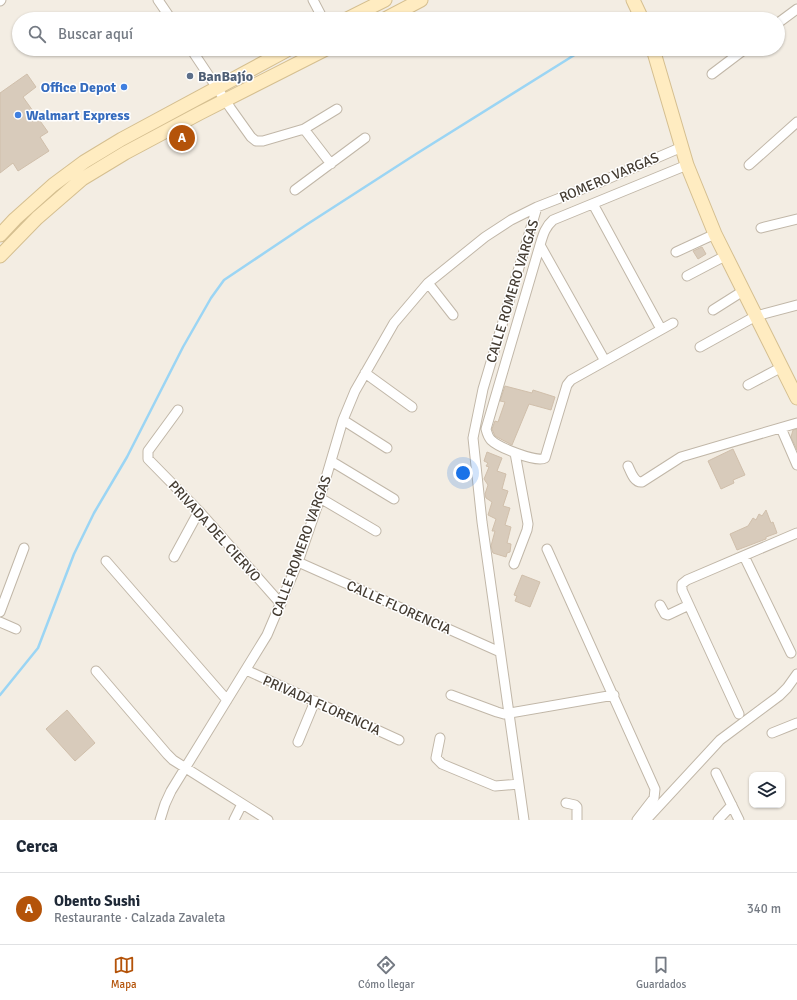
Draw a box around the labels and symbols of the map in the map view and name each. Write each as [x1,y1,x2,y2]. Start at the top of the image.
place label: BanBajío [198,68,253,85]
marker: BanBajío [185,71,195,81]
place label: Office Depot [41,79,117,96]
marker: Office Depot [119,82,129,92]
place label: Walmart Express [26,107,130,124]
marker: Walmart Express [13,110,23,120]
pin: A [169,123,195,153]
street label: ROMERO VARGAS [557,149,662,206]
street label: CALLE ROMERO VARGAS [483,217,542,365]
your location [453,463,473,483]
street label: CALLE ROMERO VARGAS [268,473,335,619]
street label: PRIVADA DEL CIERVO [165,477,264,585]
street label: CALLE FLORENCIA [344,577,454,638]
street label: PRIVADA FLORENCIA [260,672,384,739]

